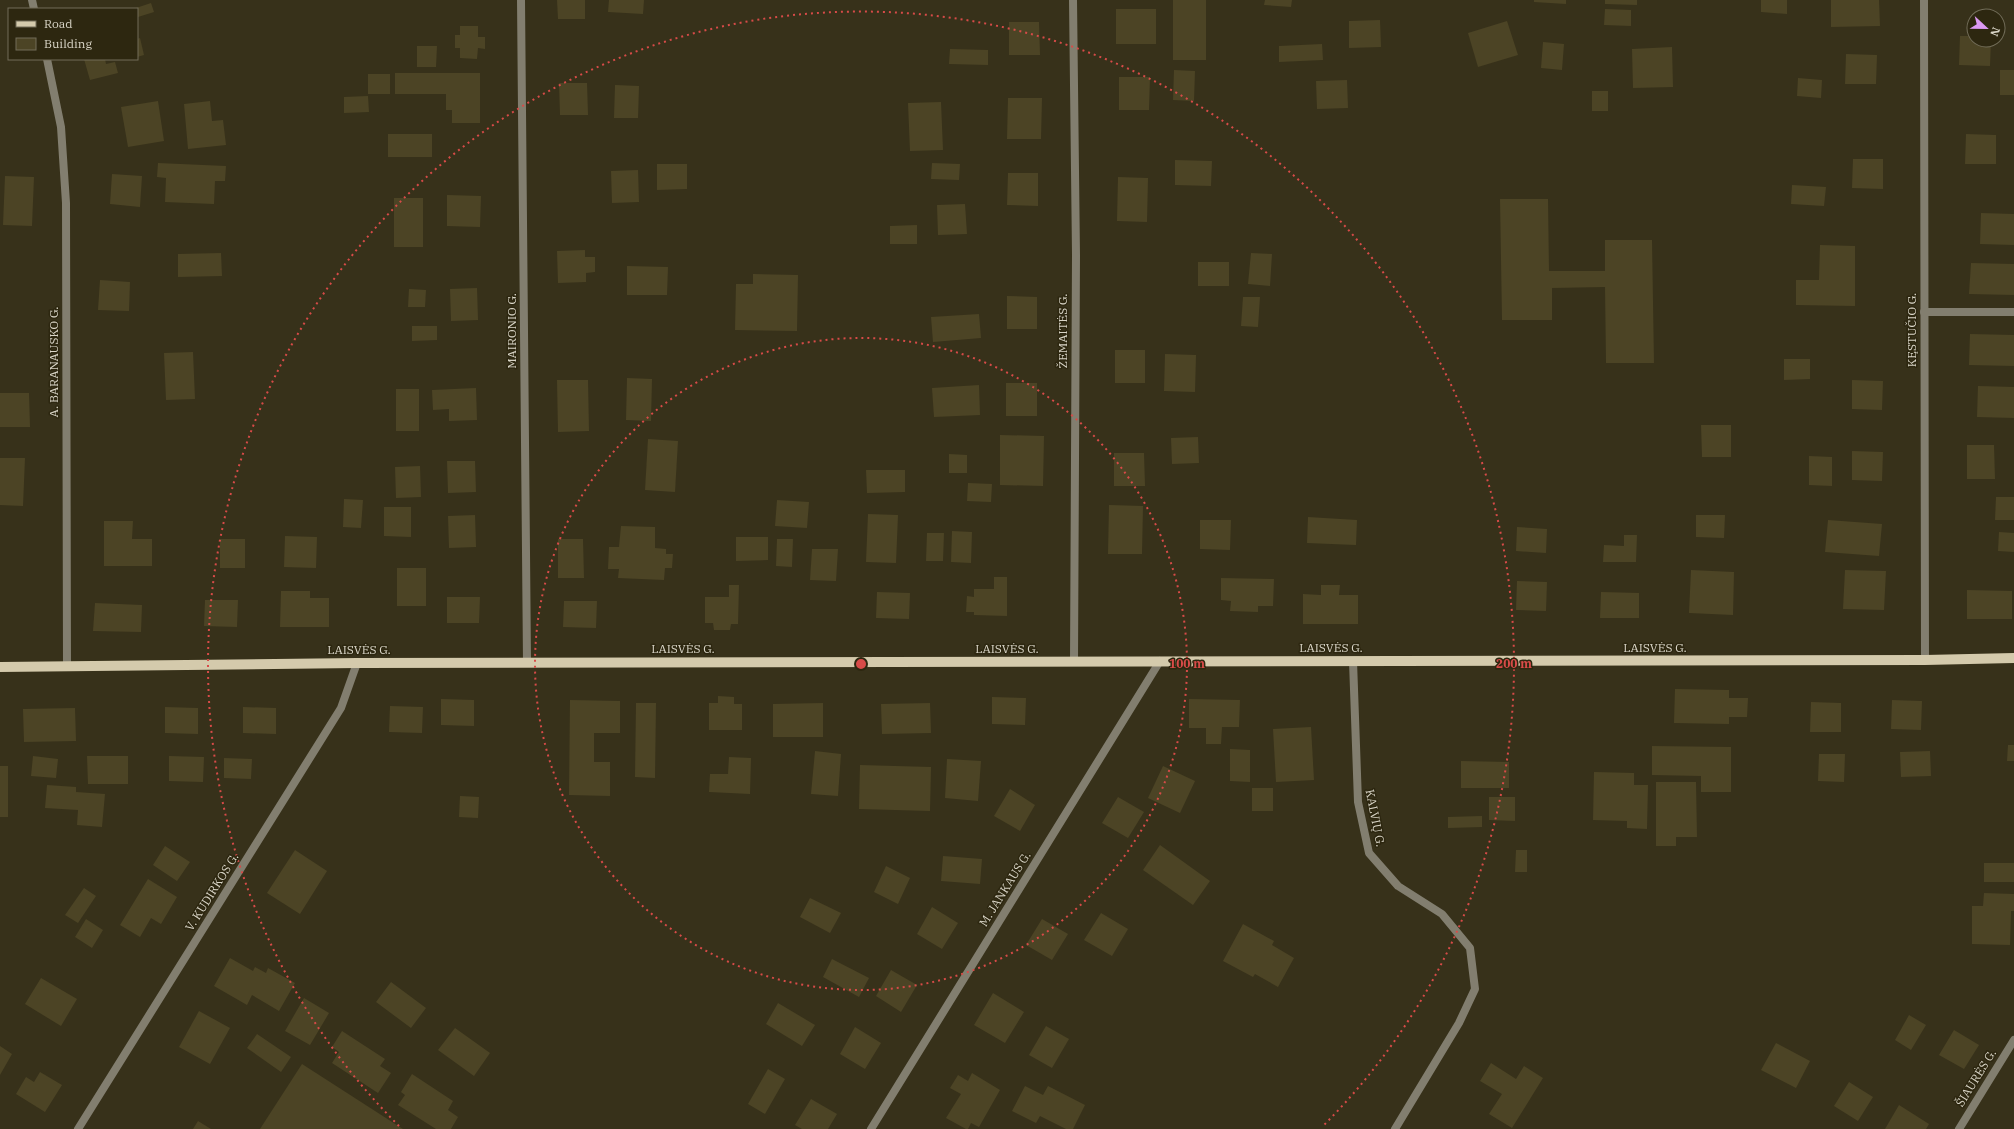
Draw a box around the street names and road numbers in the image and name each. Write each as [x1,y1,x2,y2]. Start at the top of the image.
street label: MAIRONIO G. [504,293,519,369]
street label: KĘSTUČIO G. [1904,293,1919,367]
street label: ŽEMAITĖS G. [1055,294,1070,369]
street label: A. BARANAUSKO G. [46,307,61,417]
street label: LAISVĖS G. [1299,640,1363,655]
street label: LAISVĖS G. [1623,640,1687,655]
street label: LAISVĖS G. [651,641,715,656]
street label: LAISVĖS G. [975,641,1039,656]
street label: LAISVĖS G. [327,642,391,657]
street label: KALVIŲ G. [1363,788,1388,848]
street label: M. JANKAUS G. [975,848,1034,929]
street label: V. KUDIRKOS G. [182,850,242,934]
street label: ŠIAURĖS G. [1952,1046,1999,1109]

